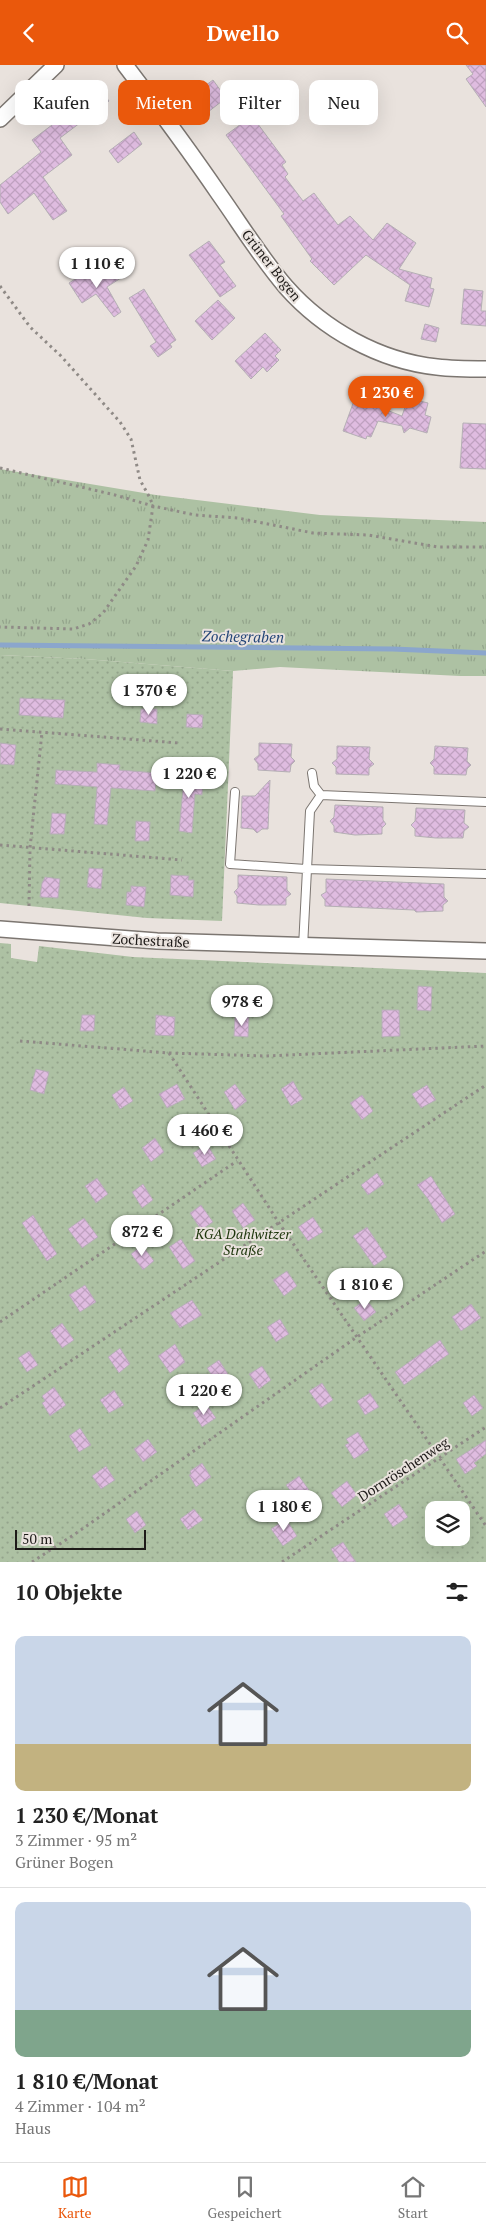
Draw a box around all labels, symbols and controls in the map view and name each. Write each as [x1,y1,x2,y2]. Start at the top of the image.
text: Dwello [207,18,279,47]
icon: back [15,19,43,47]
icon: search [443,19,471,47]
chip: Kaufen [15,80,108,125]
chip: Mieten [118,80,210,125]
chip: Filter [220,80,299,125]
chip: Neu [309,80,378,125]
street label: Grüner Bogen [238,225,306,305]
pin: 1 110 € [51,247,143,289]
text: 1 110 € [70,252,124,274]
pin: 1 230 € [340,375,432,418]
text: 1 230 € [359,381,413,403]
water label: Zochegraben [202,625,284,647]
pin: 1 370 € [103,673,195,716]
text: 1 370 € [122,679,176,701]
pin: 1 220 € [143,757,235,799]
text: 1 220 € [162,762,216,784]
street label: Zochestraße [112,928,190,952]
pin: 978 € [207,985,277,1027]
text: 978 € [222,990,262,1012]
pin: 1 460 € [159,1113,251,1156]
text: 1 460 € [178,1119,232,1141]
pin: 872 € [107,1215,177,1257]
text: 872 € [122,1220,162,1242]
park label: KGA Dahlwitzer Straße [194,1224,291,1259]
pin: 1 810 € [319,1267,411,1310]
text: 1 810 € [338,1273,392,1295]
pin: 1 220 € [158,1373,250,1416]
text: 1 220 € [177,1379,231,1401]
street label: Dornröschenweg [354,1432,453,1506]
pin: 1 180 € [238,1489,330,1532]
text: 1 180 € [257,1495,311,1517]
map controls [425,1501,470,1546]
button: layers [425,1501,470,1546]
scale bar [15,1527,146,1550]
text: 50 m [22,1529,52,1548]
text: 10 Objekte [15,1578,122,1606]
icon: filters [443,1578,471,1606]
icon: home [198,1669,288,1759]
text: 1 230 €/Monat [15,1801,159,1829]
text: 3 Zimmer · 95 m² [15,1829,137,1851]
text: Grüner Bogen [15,1851,114,1873]
icon: home [198,1934,288,2024]
text: 1 810 €/Monat [15,2067,159,2095]
text: 4 Zimmer · 104 m² [15,2095,146,2117]
text: Haus [15,2117,51,2139]
tab: Karte [58,2173,92,2222]
tab: Gespeichert [208,2173,282,2222]
tab: Start [398,2173,428,2222]

